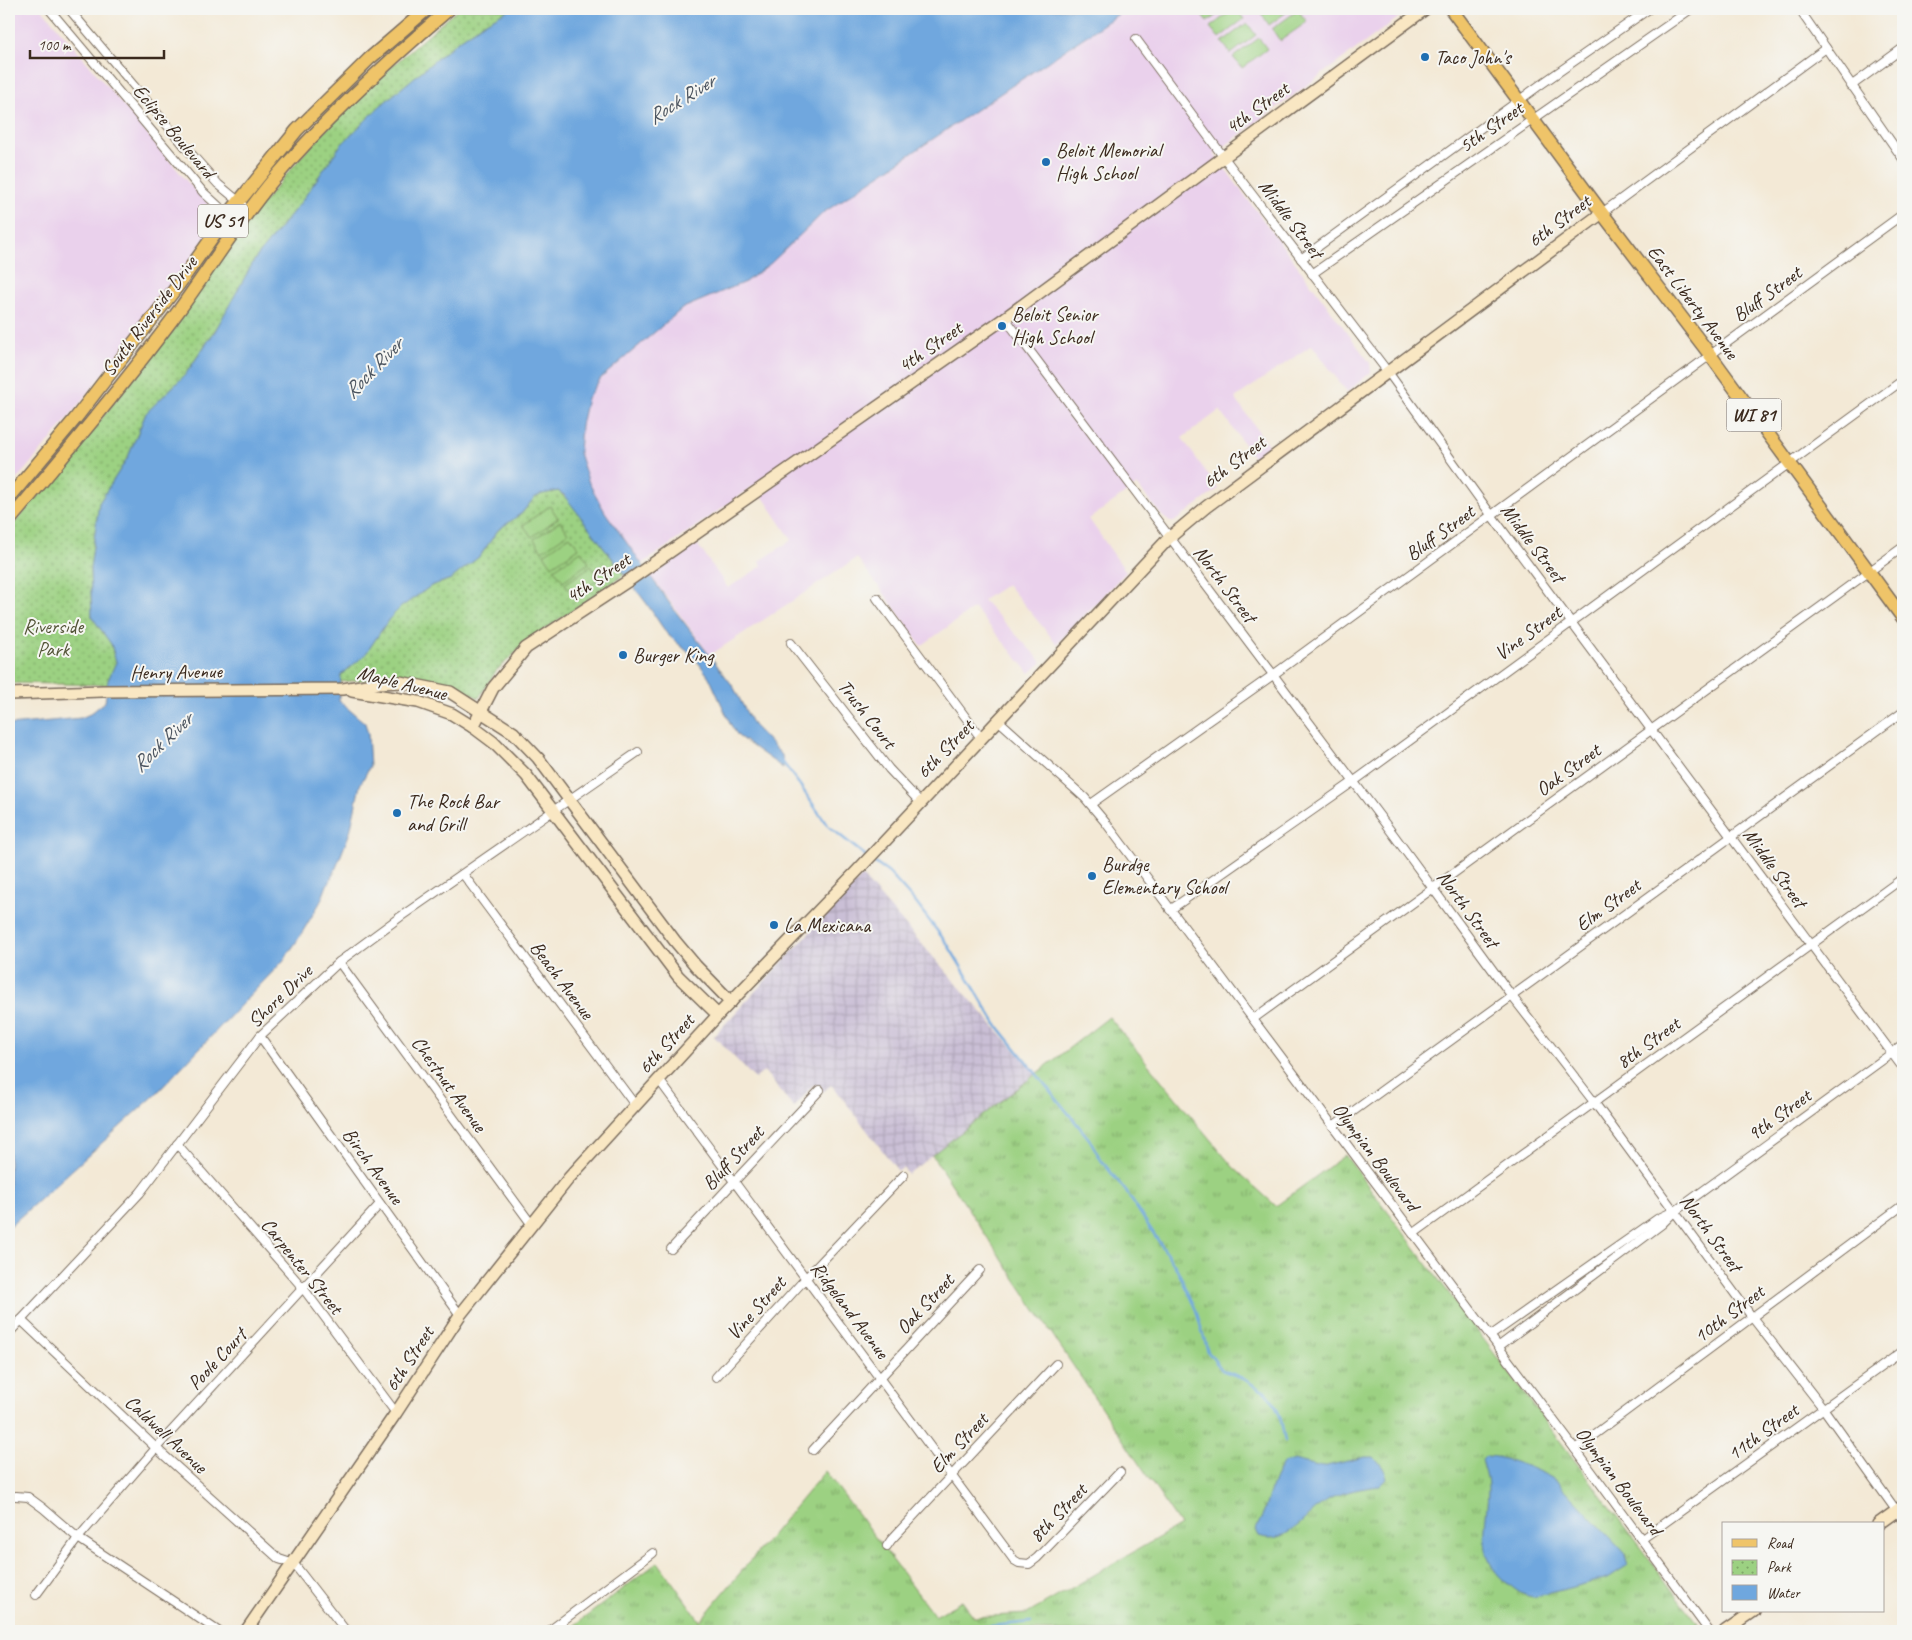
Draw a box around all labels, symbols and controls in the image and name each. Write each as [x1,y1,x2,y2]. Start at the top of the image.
scale bar [30,28,164,60]
text: 100 m [38,36,72,55]
place label: Taco John's [1435,45,1513,70]
marker: Taco John's [1419,51,1431,63]
water label: Rock River [643,66,723,130]
street label: 4th Street [1220,75,1296,139]
street label: Eclipse Boulevard [127,79,223,186]
street label: 5th Street [1454,95,1530,158]
place label: Beloit Memorial High School [1056,138,1165,186]
marker: Beloit Memorial High School [1040,156,1052,168]
street label: Middle Street [1253,175,1331,266]
street label: 6th Street [1522,188,1597,253]
road number: US 51 [198,205,248,238]
street label: East Liberty Avenue [1642,240,1745,365]
street label: South Riverside Drive [96,250,203,381]
street label: Bluff Street [1728,259,1808,327]
place label: Beloit Senior High School [1012,302,1099,350]
street label: 4th Street [893,315,969,378]
marker: Beloit Senior High School [996,320,1008,332]
water label: Rock River [338,329,411,404]
road number: WI 81 [1726,398,1782,432]
street label: 6th Street [1197,429,1272,494]
street label: Bluff Street [1401,498,1481,566]
street label: Middle Street [1495,499,1573,590]
street label: North Street [1188,541,1264,630]
street label: 4th Street [561,546,637,609]
street label: Vine Street [1489,599,1568,666]
park label: Riverside Park [23,614,84,662]
place label: Burger King [633,643,715,668]
marker: Burger King [617,649,629,661]
street label: Henry Avenue [130,659,223,685]
street label: Maple Avenue [355,660,451,707]
street label: Trush Court [832,674,903,755]
water label: Rock River [126,704,201,777]
street label: 6th Street [911,712,981,784]
street label: Oak Street [1531,737,1607,802]
place label: The Rock Bar and Grill [407,789,501,837]
marker: The Rock Bar and Grill [391,807,403,819]
street label: Middle Street [1738,823,1814,915]
place label: Burdge Elementary School [1102,852,1230,900]
street label: North Street [1431,865,1507,955]
marker: Burdge Elementary School [1086,870,1098,882]
street label: Elm Street [1571,872,1647,937]
place label: La Mexicana [784,913,872,938]
marker: La Mexicana [768,919,780,931]
street label: Beach Avenue [524,936,601,1025]
street label: Shore Drive [242,958,319,1033]
street label: 6th Street [632,1007,701,1079]
street label: 8th Street [1611,1010,1687,1074]
street label: Chestnut Avenue [406,1031,493,1138]
street label: 9th Street [1742,1082,1818,1146]
street label: Olympian Boulevard [1327,1098,1427,1219]
street label: Bluff Street [697,1119,771,1196]
street label: Birch Avenue [337,1123,410,1210]
street label: North Street [1674,1189,1750,1279]
street label: Carpenter Street [256,1213,350,1321]
street label: Ridgeland Avenue [805,1256,896,1365]
street label: Oak Street [891,1267,961,1340]
street label: Vine Street [721,1269,793,1345]
street label: 10th Street [1689,1278,1771,1349]
street label: Poole Court [182,1320,254,1395]
street label: 6th Street [379,1320,441,1396]
street label: Caldwell Avenue [120,1389,214,1480]
street label: 11th Street [1723,1396,1805,1466]
street label: Elm Street [925,1406,995,1479]
street label: Olympian Boulevard [1570,1422,1670,1543]
street label: 8th Street [1024,1476,1094,1548]
legend [1722,1522,1884,1612]
text: Road [1767,1534,1794,1553]
text: Park [1767,1558,1792,1577]
text: Water [1767,1584,1801,1603]

